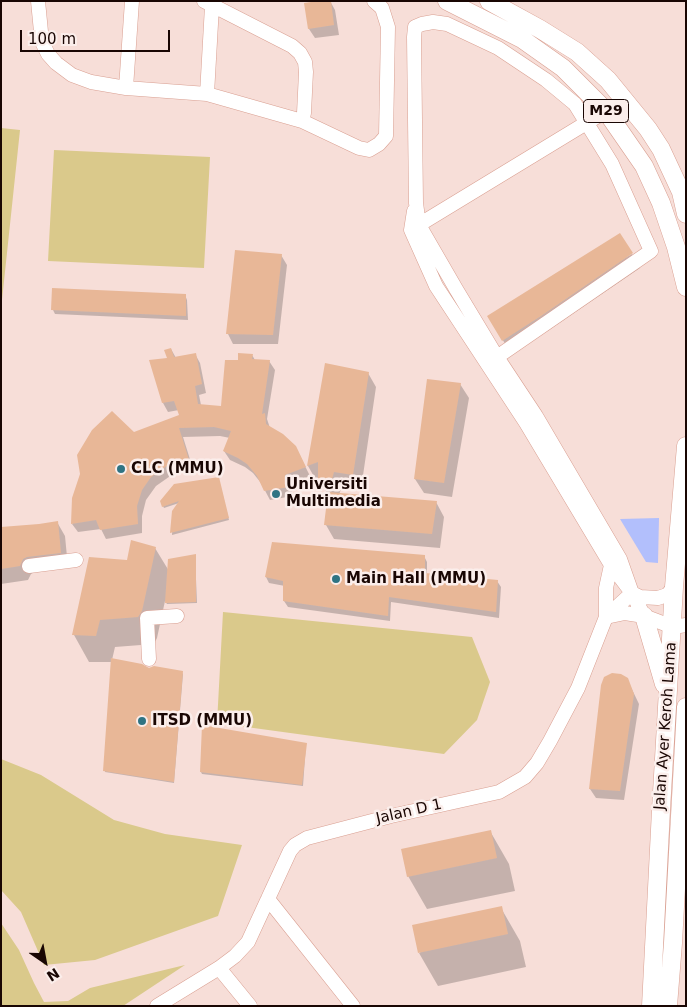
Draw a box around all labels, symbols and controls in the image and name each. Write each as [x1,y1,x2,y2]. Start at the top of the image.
scale bar [22,20,172,52]
text: 100 m [28,30,76,48]
road number: M29 [584,100,628,122]
place label: CLC (MMU) [131,460,224,478]
marker: CLC (MMU) [115,463,127,475]
place label: Universiti Multimedia [286,476,381,511]
marker: Universiti Multimedia [270,488,282,500]
place label: Main Hall (MMU) [346,570,486,588]
marker: Main Hall (MMU) [330,573,342,585]
street label: Jalan Ayer Keroh Lama [651,641,681,811]
place label: ITSD (MMU) [152,712,252,730]
marker: ITSD (MMU) [136,715,148,727]
street label: Jalan D 1 [374,796,444,828]
north arrow [20,937,70,987]
text: N [44,965,62,984]

